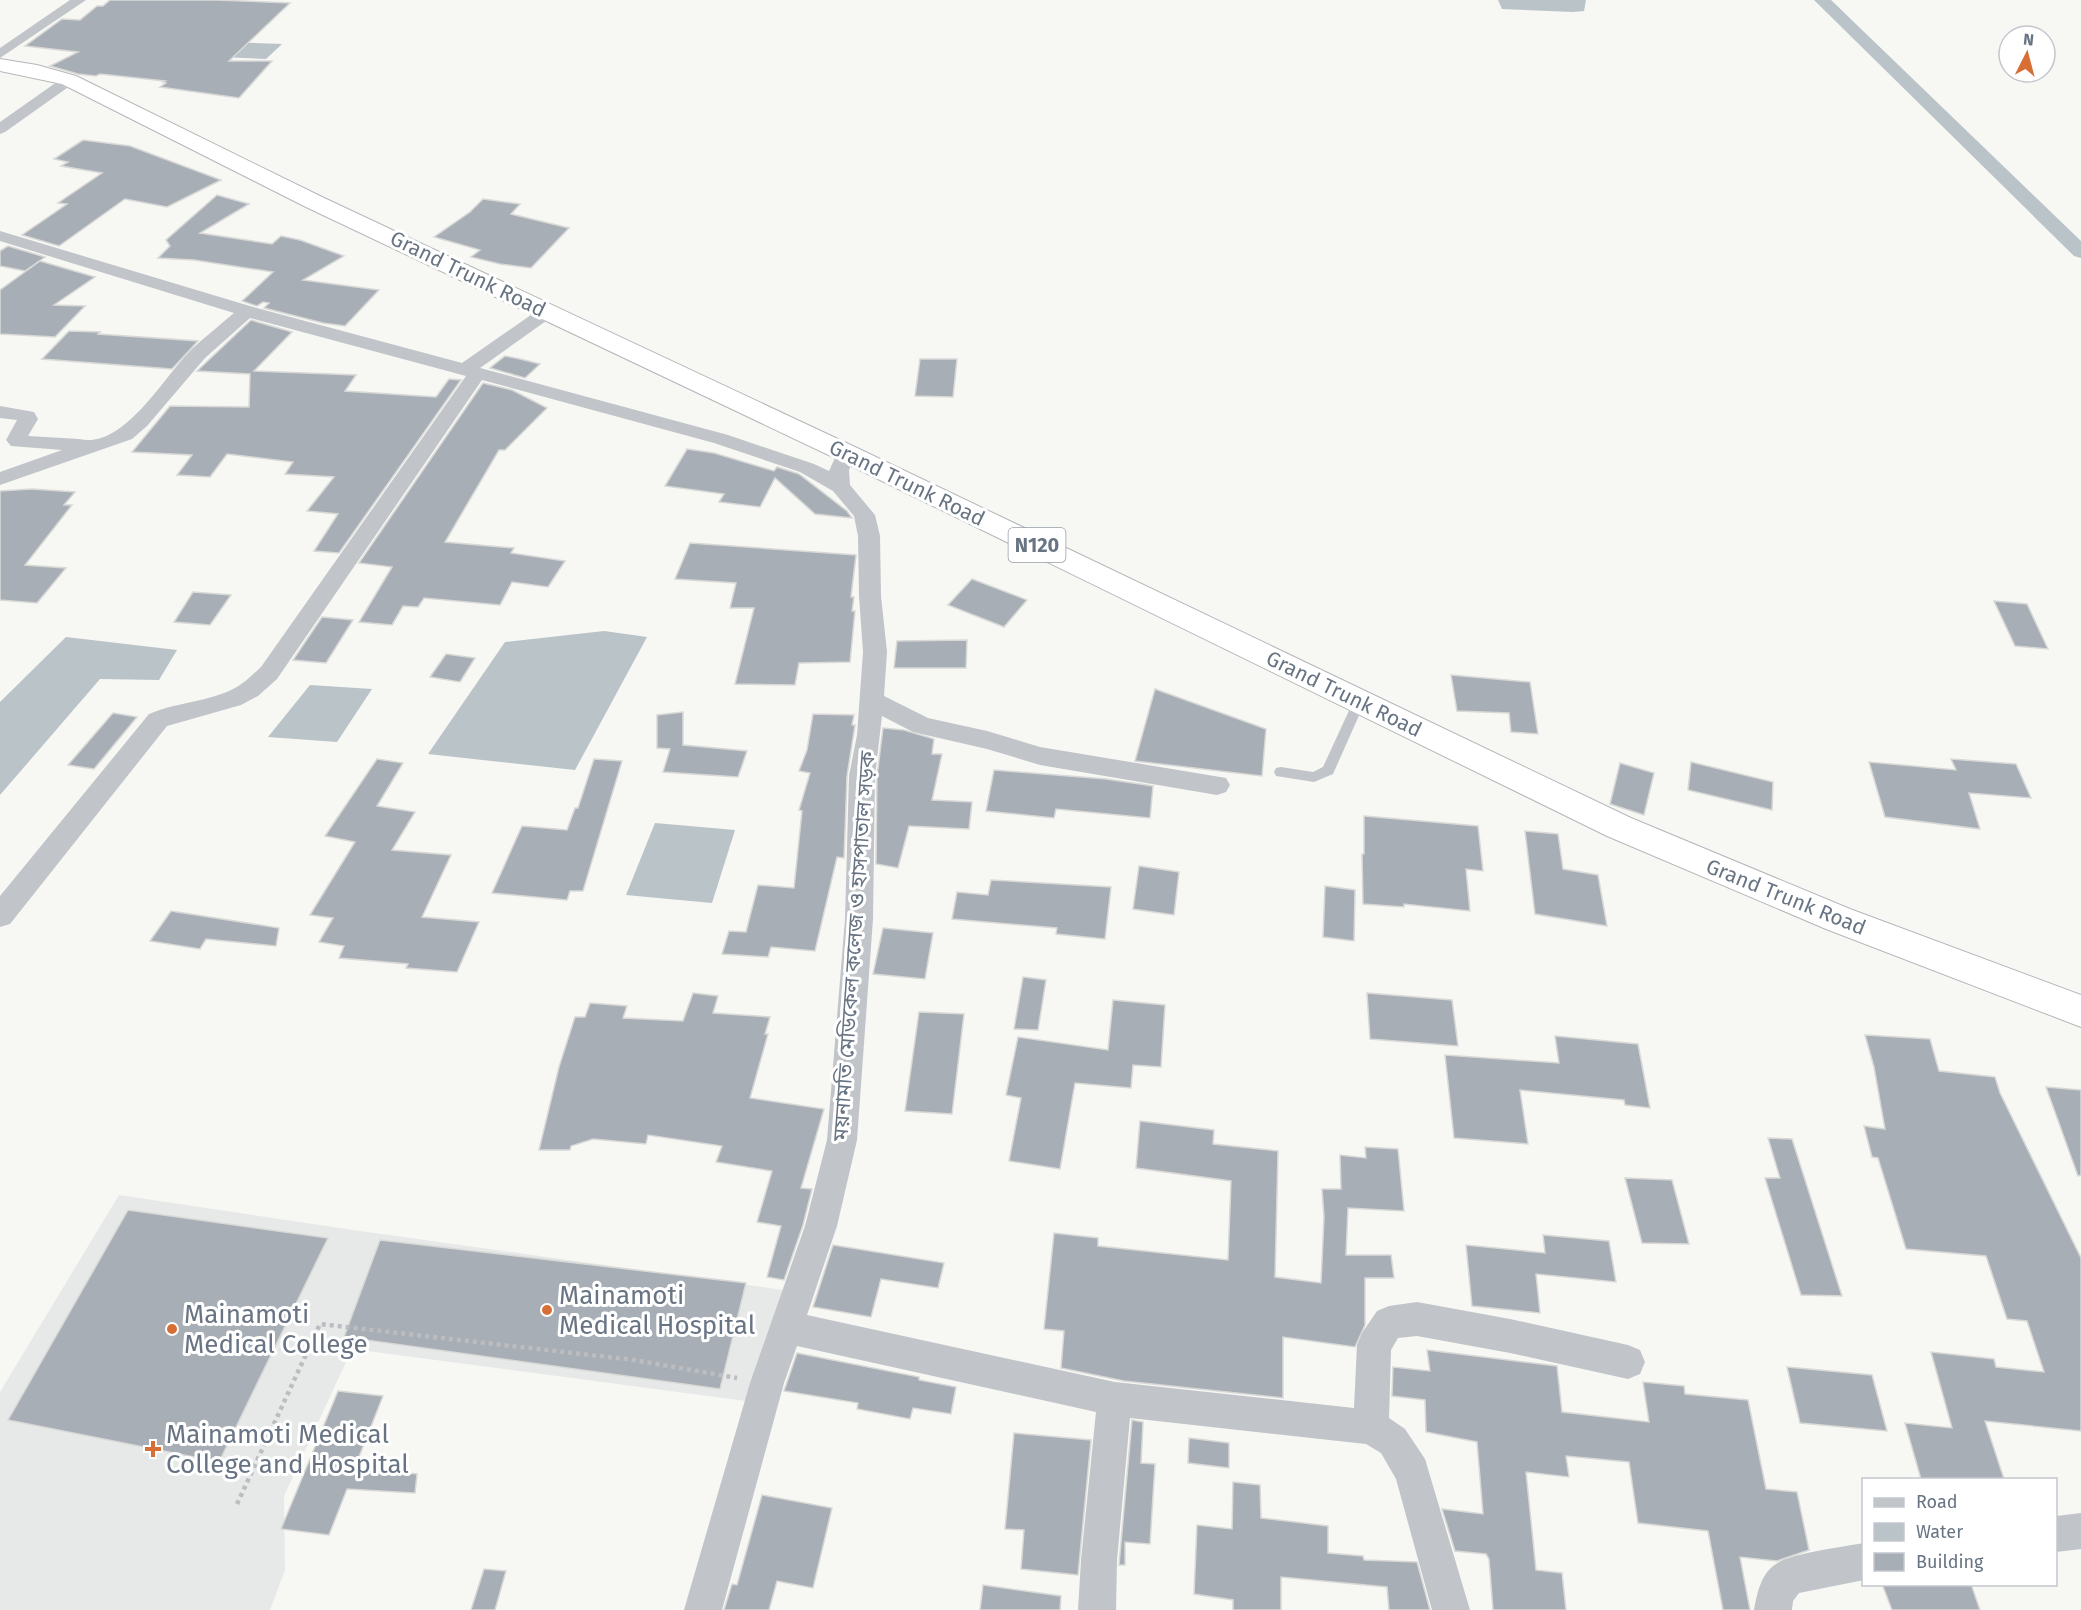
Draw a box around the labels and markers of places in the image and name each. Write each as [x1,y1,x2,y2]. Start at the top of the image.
place label: Mainamoti Medical Hospital [559,1280,756,1341]
place label: Mainamoti Medical College [184,1299,368,1360]
marker: Mainamoti Medical Hospital [540,1303,554,1317]
marker: Mainamoti Medical College [165,1322,179,1336]
place label: Mainamoti Medical College and Hospital [166,1419,409,1480]
marker: Mainamoti Medical College and Hospital [144,1440,162,1458]

